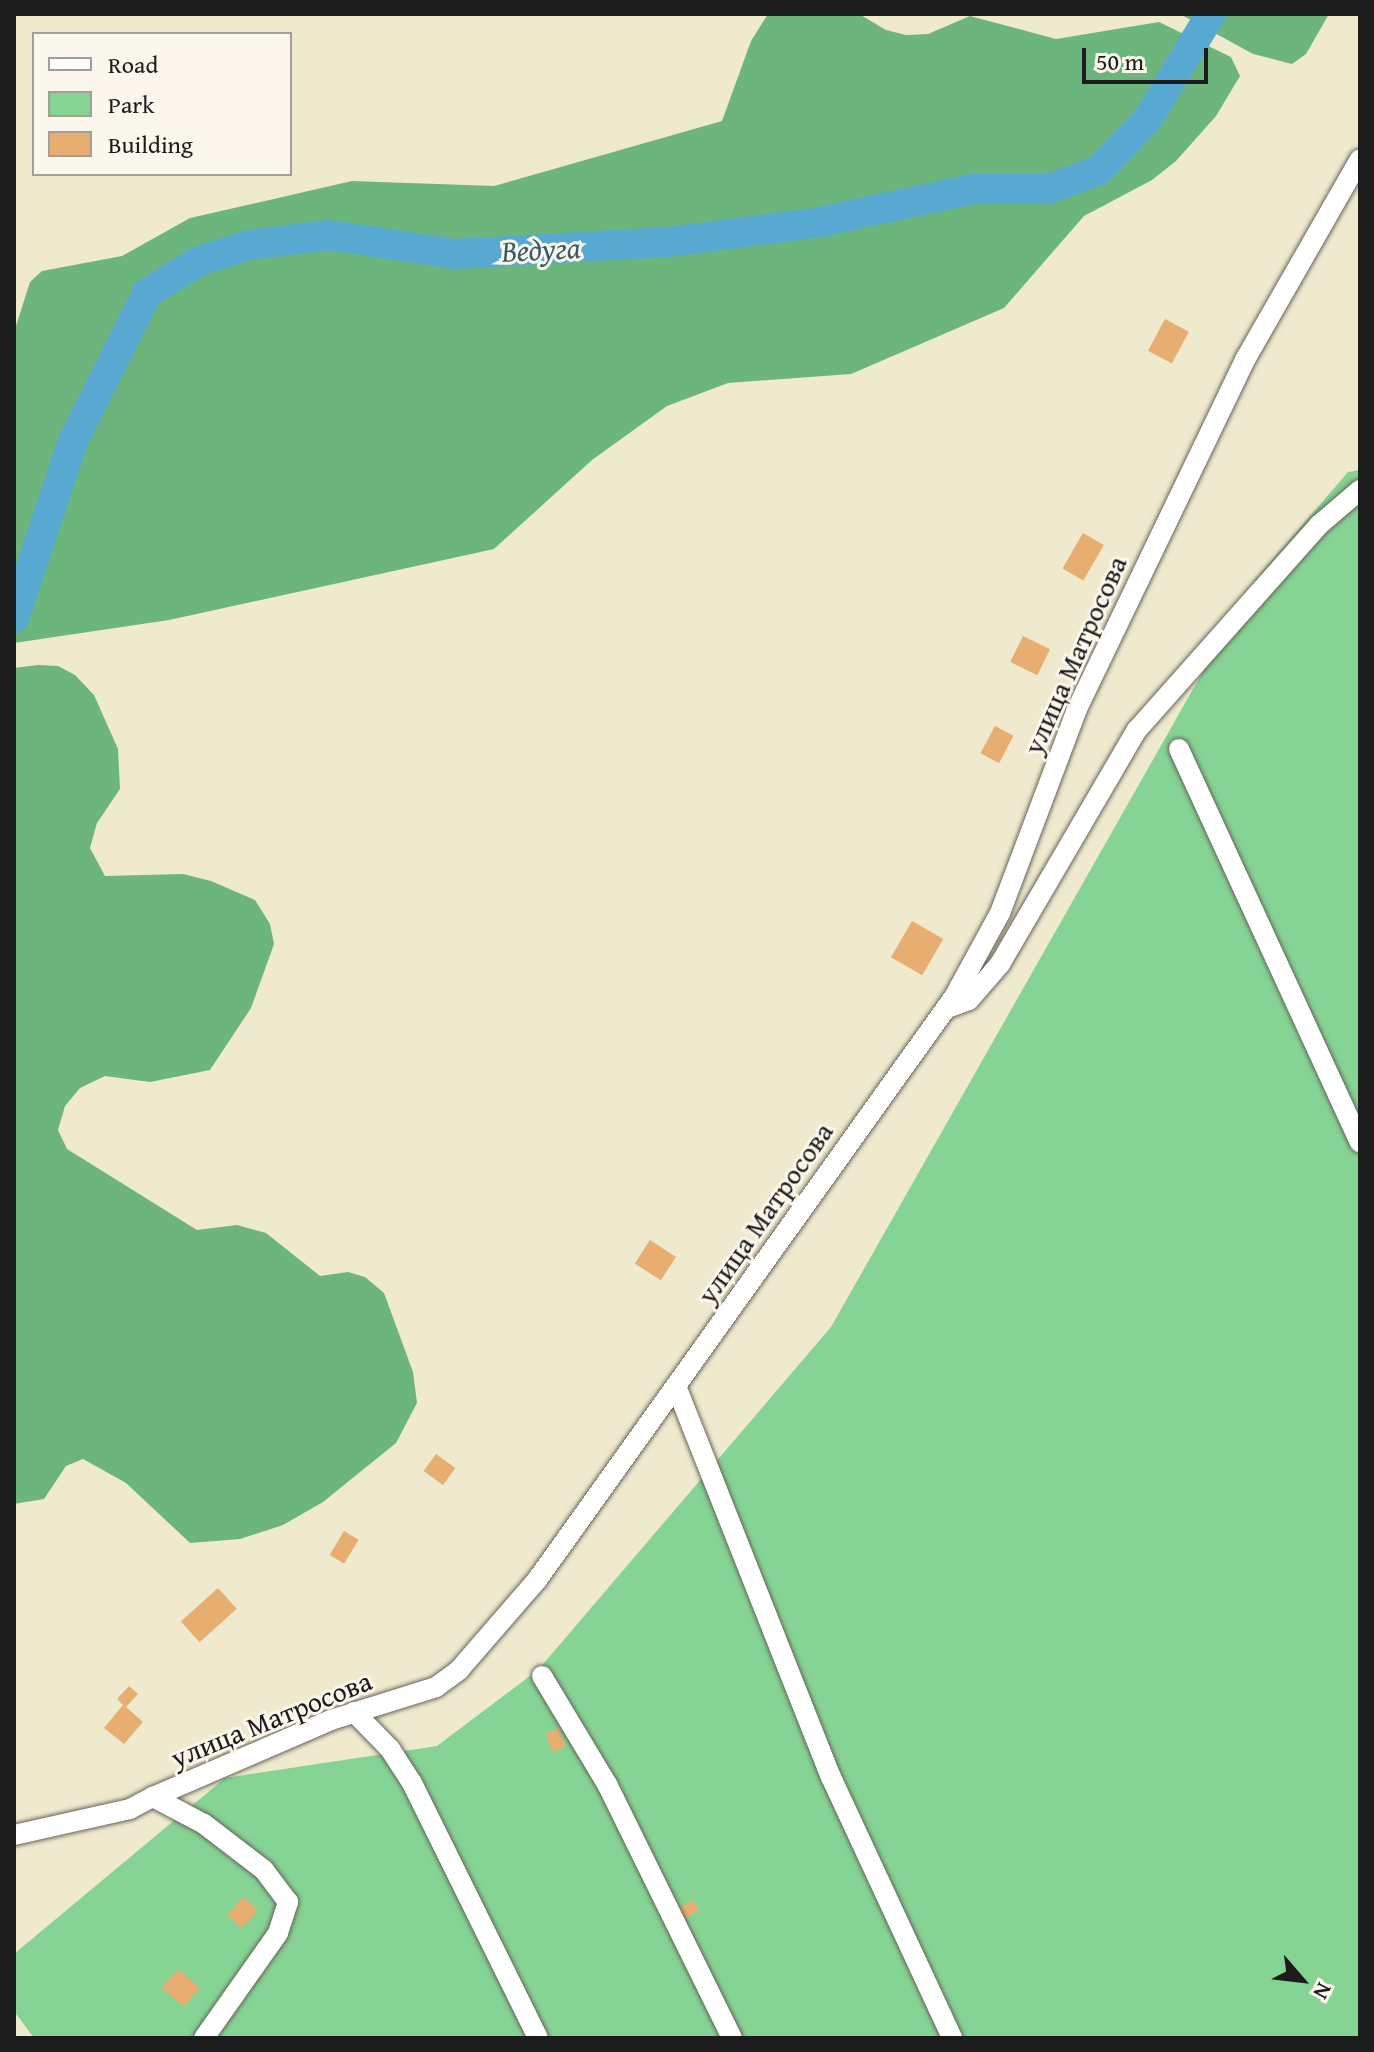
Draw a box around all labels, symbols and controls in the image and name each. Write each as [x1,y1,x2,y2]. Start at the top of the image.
legend [32,32,292,176]
scale bar [1086,32,1212,82]
text: 50 m [1096,44,1144,79]
text: Road [108,47,158,82]
text: Park [108,87,154,122]
text: Building [108,127,193,162]
water label: Ведуга [501,229,581,269]
street label: улица Матросова [1016,551,1134,759]
street label: улица Матросова [690,1116,840,1310]
street label: улица Матросова [166,1663,376,1775]
north arrow [1262,1940,1342,2020]
text: N [1306,1977,1341,2005]

